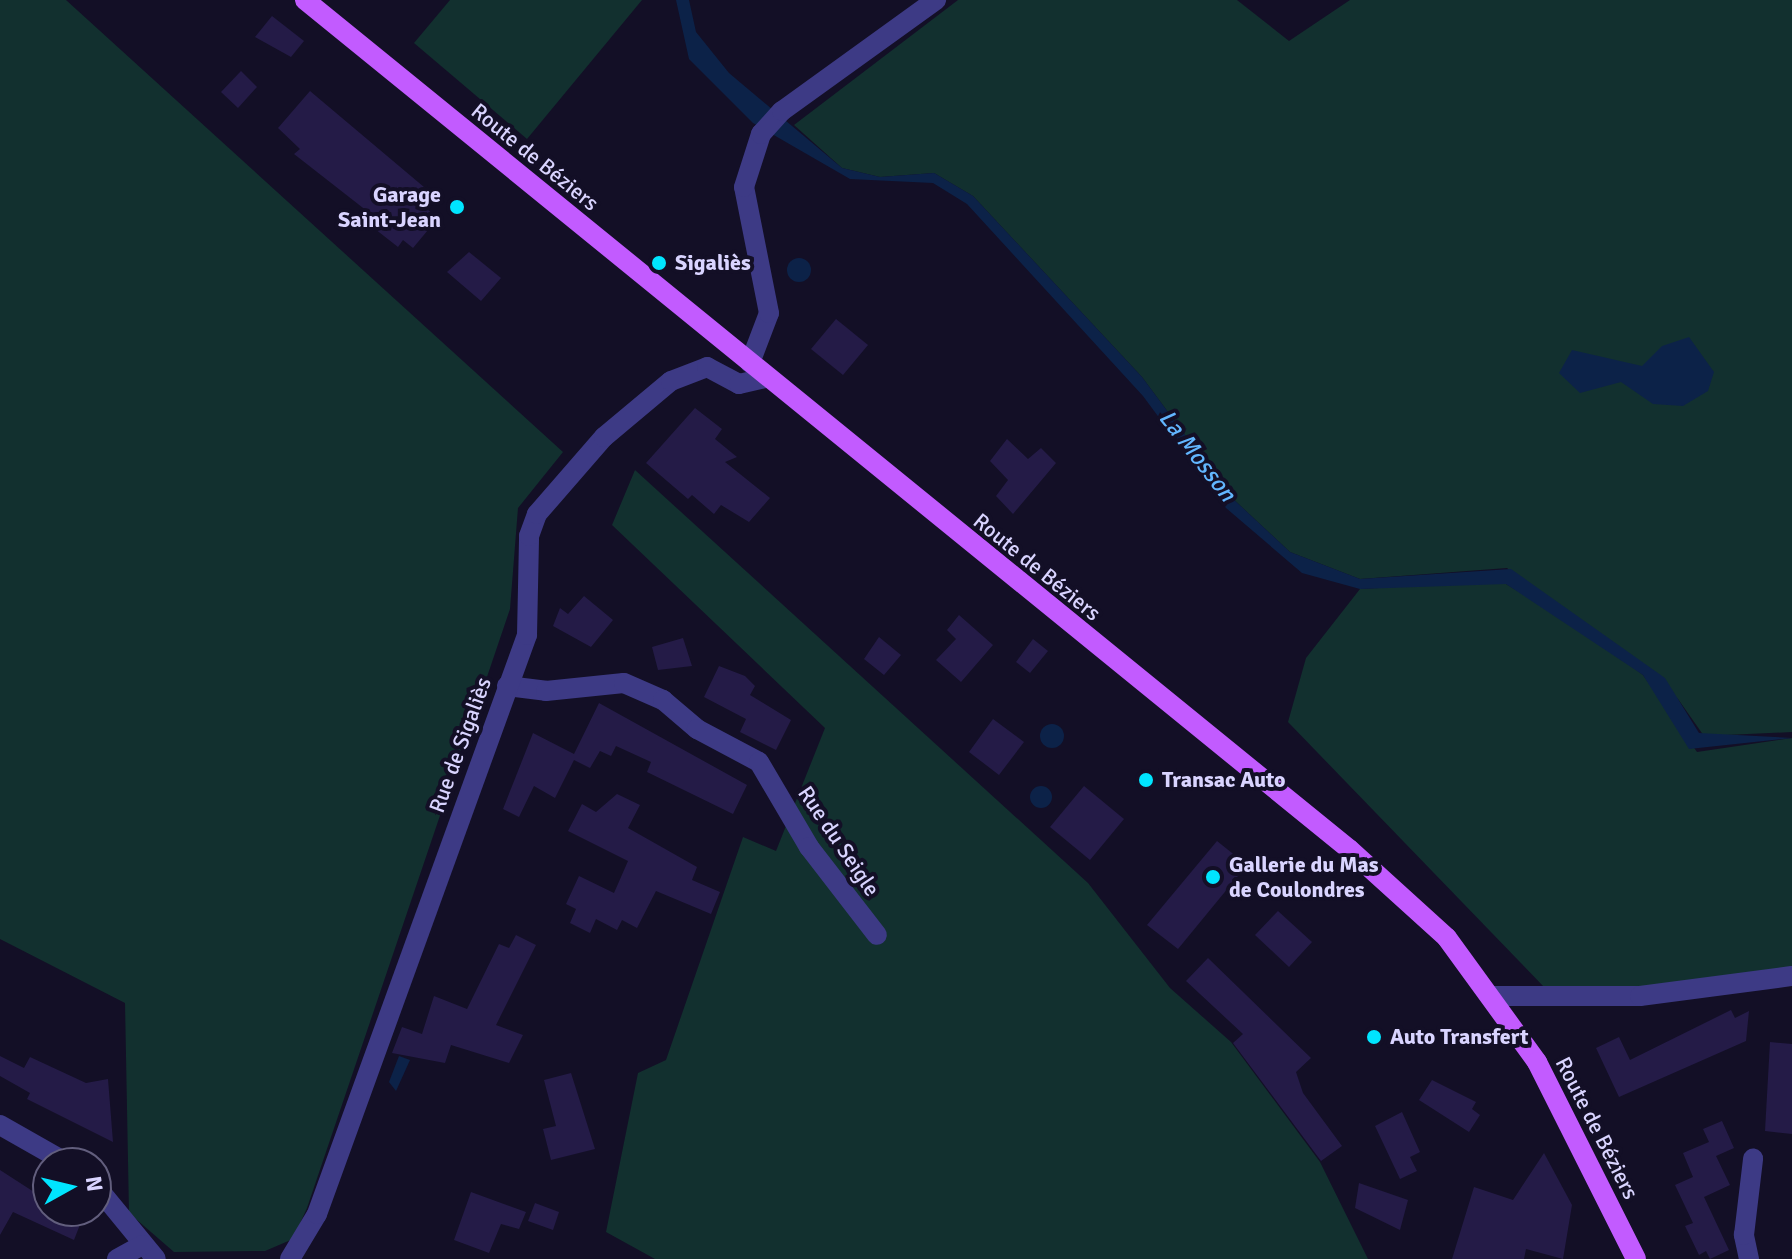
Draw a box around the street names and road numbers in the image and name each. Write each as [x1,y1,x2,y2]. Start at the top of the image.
street label: Route de Béziers [466,98,604,216]
street label: Route de Béziers [968,508,1106,626]
street label: Rue de Sigaliès [423,674,497,816]
street label: Rue du Seigle [793,781,885,901]
street label: Route de Béziers [1550,1052,1644,1204]

